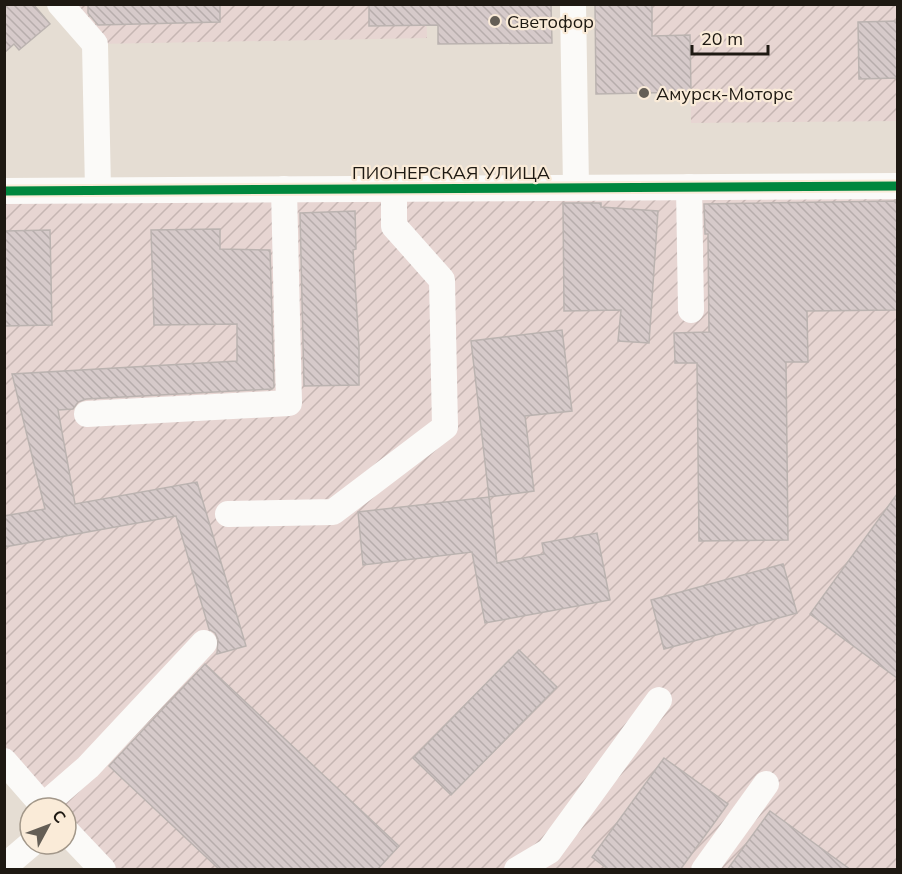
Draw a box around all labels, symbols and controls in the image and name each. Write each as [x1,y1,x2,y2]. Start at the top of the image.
place label: Светофор [507,10,594,33]
marker: Светофор [488,14,502,28]
scale bar [692,18,768,56]
text: 20 m [701,27,743,50]
place label: Амурск-Моторс [656,82,793,105]
marker: Амурск-Моторс [637,86,651,100]
street label: ПИОНЕРСКАЯ УЛИЦА [352,161,550,184]
north arrow [18,796,78,856]
text: С [48,805,70,827]

